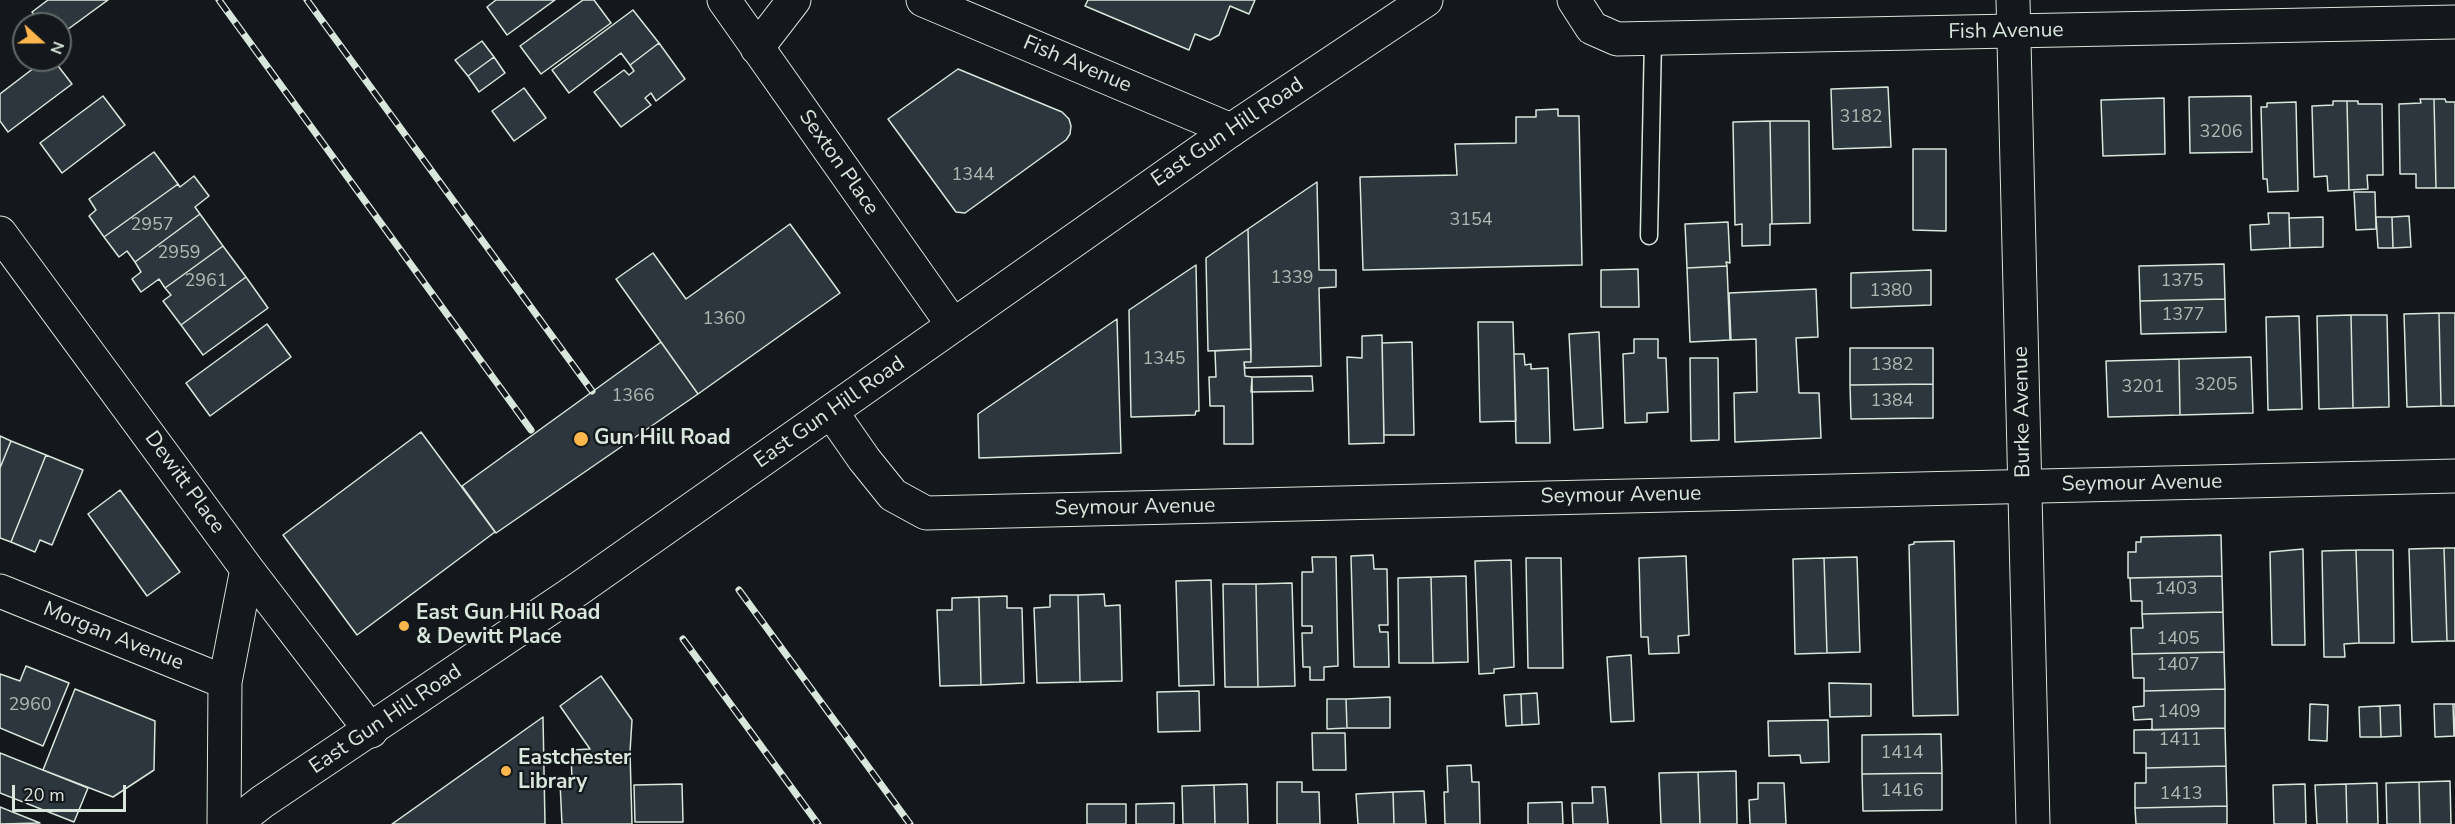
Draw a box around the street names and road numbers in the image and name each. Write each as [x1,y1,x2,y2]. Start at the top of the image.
street label: Fish Avenue [1948,18,2064,46]
street label: Fish Avenue [1019,31,1135,99]
street label: East Gun Hill Road [1147,73,1309,193]
street label: Sexton Place [793,106,883,220]
street label: Burke Avenue [2009,346,2037,478]
street label: East Gun Hill Road [750,352,910,474]
street label: Dewitt Place [138,427,230,539]
street label: Seymour Avenue [2062,470,2222,498]
street label: Seymour Avenue [1541,482,1701,510]
street label: Seymour Avenue [1055,494,1215,522]
street label: Morgan Avenue [39,597,187,677]
street label: East Gun Hill Road [305,660,467,780]

